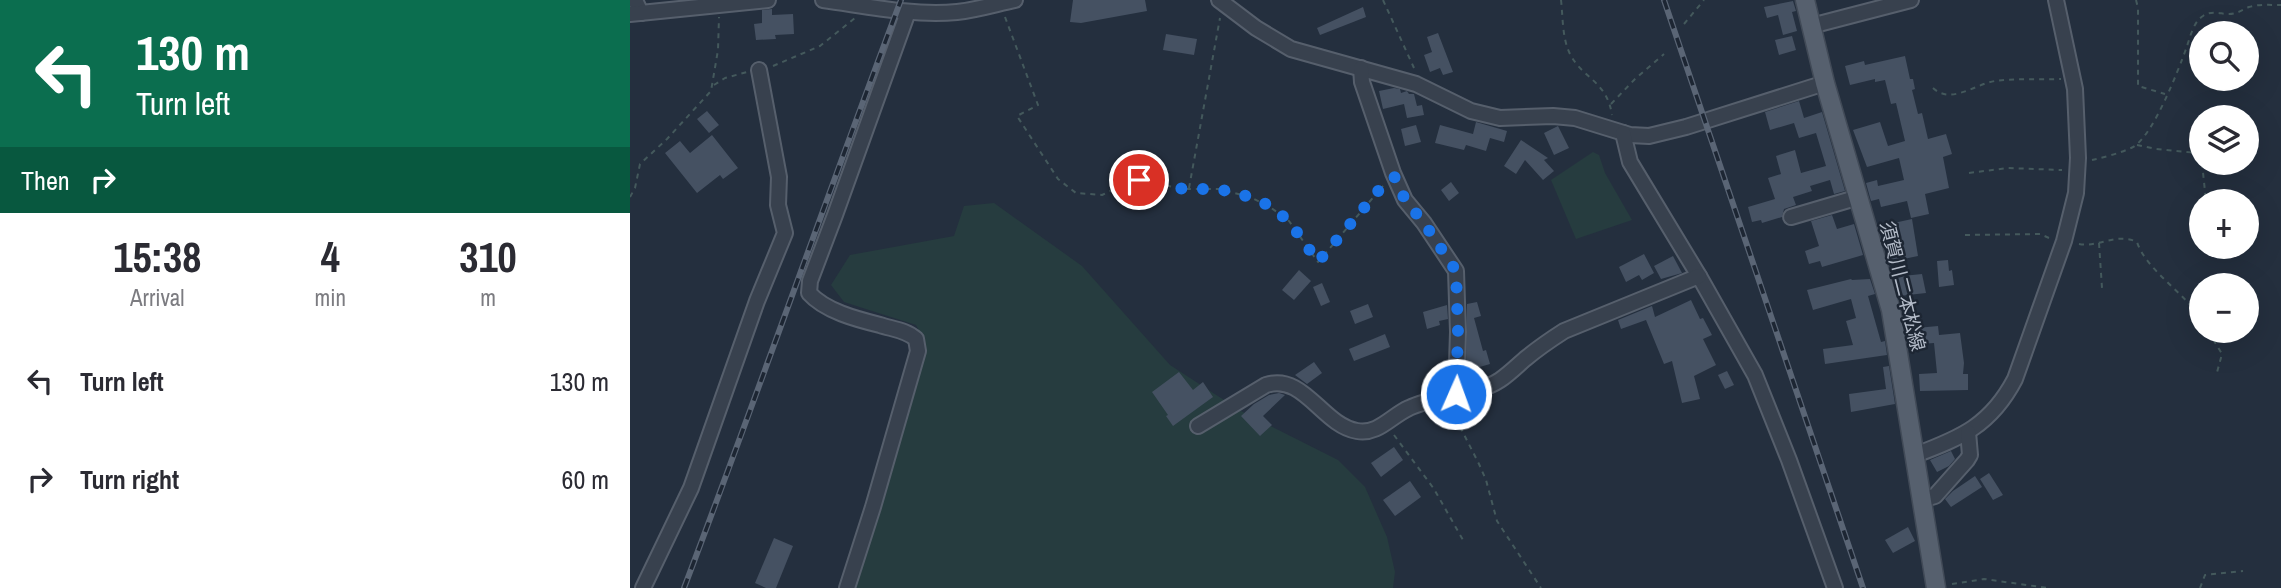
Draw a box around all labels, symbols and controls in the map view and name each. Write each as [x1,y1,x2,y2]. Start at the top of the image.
text: 130 m [136,19,250,85]
map controls [2189,21,2259,343]
button: search [2189,21,2259,91]
icon: left [21,28,112,119]
text: Turn left [136,82,230,125]
button: layers [2189,105,2259,175]
pin [1109,150,1169,210]
icon: right [84,161,122,199]
icon: arrive [1120,161,1158,199]
text: Then [21,163,70,198]
button: + [2189,189,2259,259]
street label: 須賀川二本松線 [1874,218,1932,354]
text: 15:38 [113,229,201,285]
text: 4 [321,229,340,285]
text: 310 [459,229,517,285]
button: − [2189,273,2259,343]
text: Arrival [130,282,185,313]
text: min [315,282,346,313]
text: m [480,282,496,313]
position arrow [1419,357,1493,431]
icon: left [21,362,59,400]
text: Turn left [80,364,164,399]
text: 130 m [550,364,609,399]
icon: right [21,460,59,498]
text: Turn right [80,462,179,497]
text: 60 m [562,462,609,497]

